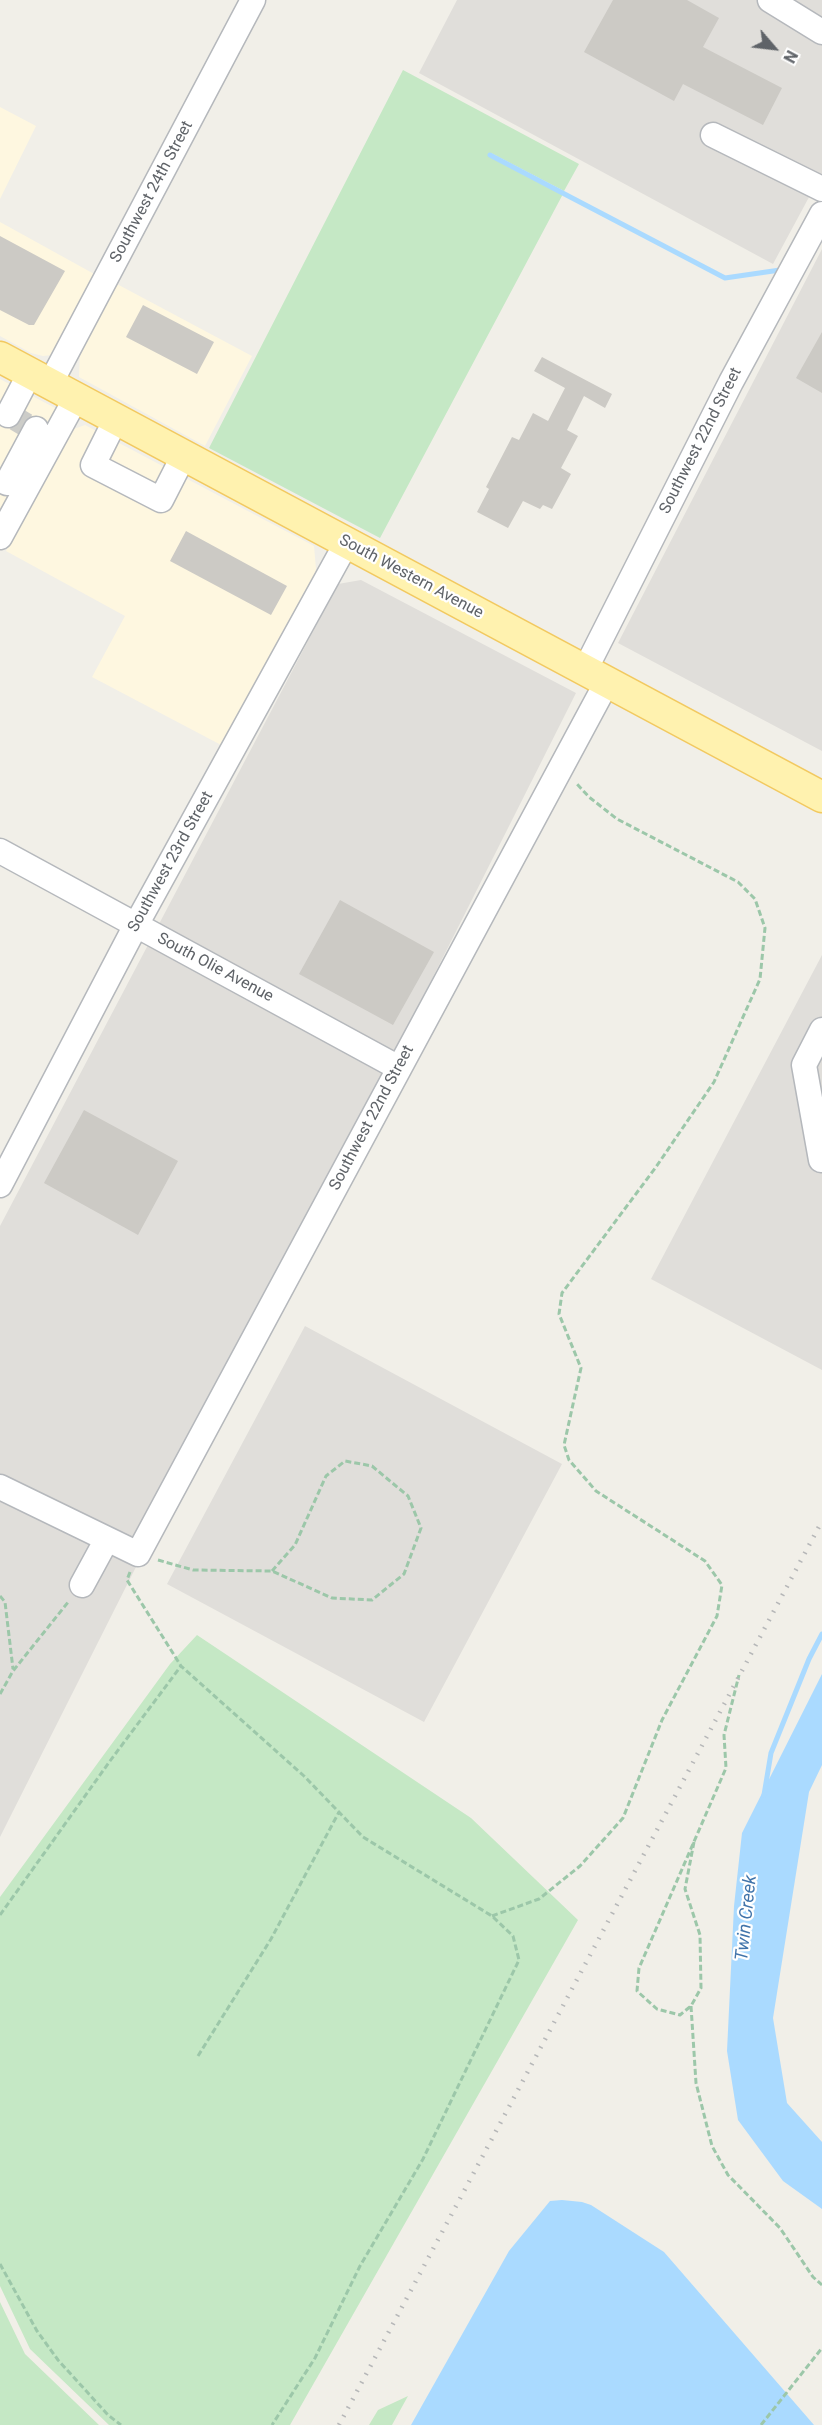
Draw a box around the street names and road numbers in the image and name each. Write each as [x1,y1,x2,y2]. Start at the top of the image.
street label: Southwest 24th Street [107,118,197,266]
street label: Southwest 22nd Street [656,365,746,517]
street label: South Western Avenue [336,531,486,623]
street label: Southwest 23rd Street [124,788,218,936]
street label: South Olie Avenue [154,929,276,1007]
street label: Southwest 22nd Street [326,1042,418,1194]

